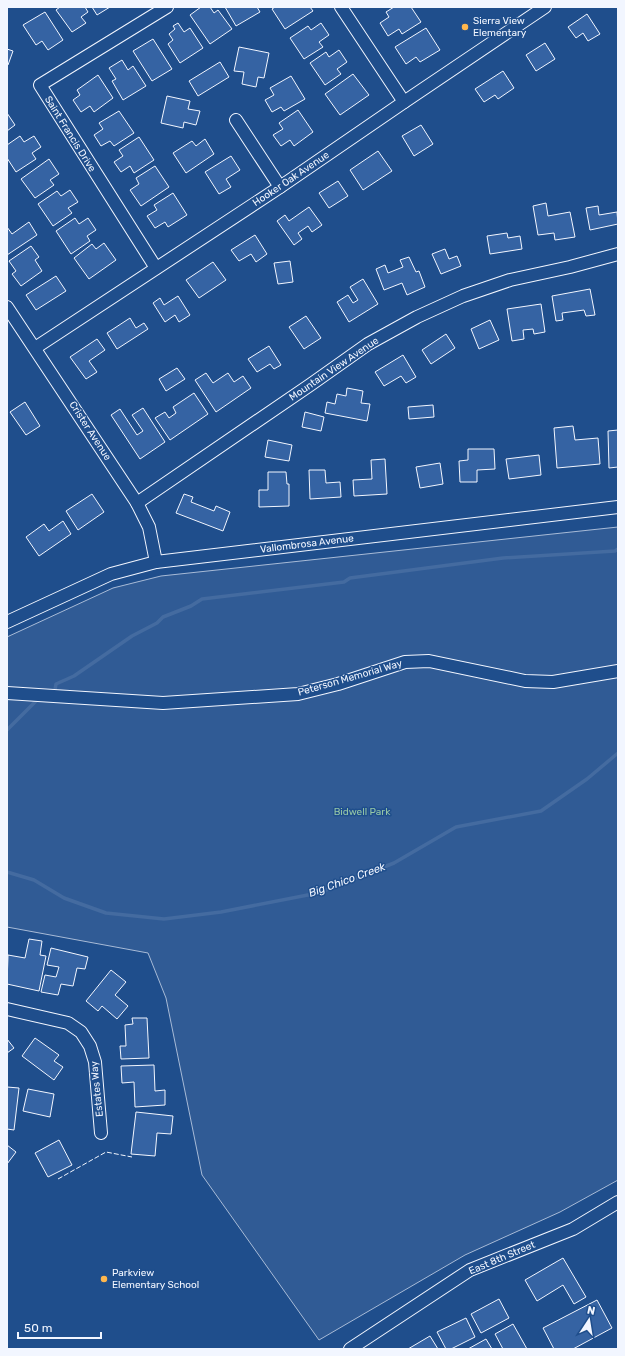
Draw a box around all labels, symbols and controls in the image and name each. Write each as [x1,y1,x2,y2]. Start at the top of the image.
place label: Sierra View Elementary [473,15,527,39]
marker: Sierra View Elementary [460,22,470,32]
street label: Saint Francis Drive [42,94,98,174]
street label: Hooker Oak Avenue [250,149,332,209]
street label: Mountain View Avenue [287,334,381,403]
street label: Crister Avenue [66,399,114,463]
street label: Vallombrosa Avenue [260,532,355,556]
street label: Peterson Memorial Way [296,657,404,699]
park label: Bidwell Park [334,806,391,818]
water label: Big Chico Creek [307,860,387,900]
street label: Estates Way [88,1060,106,1118]
street label: East 8th Street [467,1239,537,1277]
place label: Parkview Elementary School [112,1267,199,1291]
marker: Parkview Elementary School [99,1274,109,1284]
north arrow [569,1300,609,1340]
text: N [586,1304,596,1318]
scale bar [18,1314,101,1340]
text: 50 m [24,1321,52,1335]

